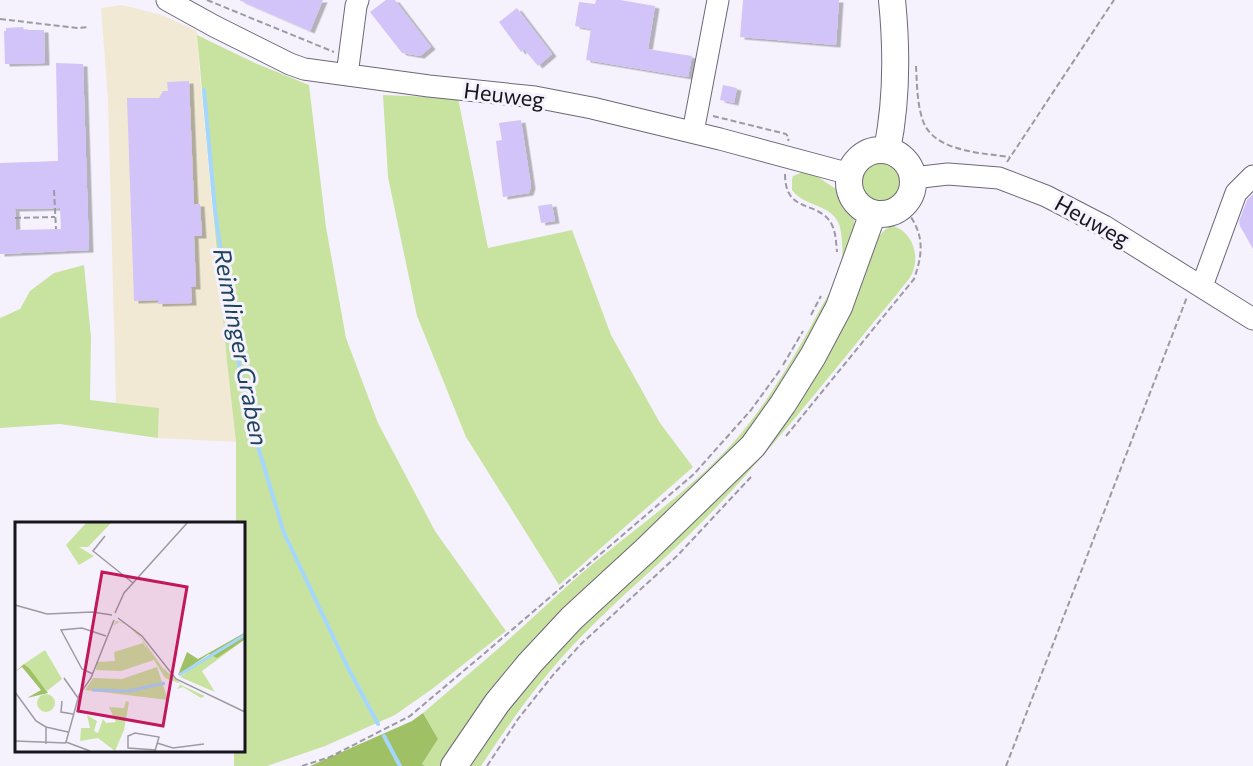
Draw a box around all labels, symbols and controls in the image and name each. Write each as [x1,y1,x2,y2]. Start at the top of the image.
street label: Heuweg [462,76,546,113]
street label: Heuweg [1050,189,1134,252]
water label: Reimlinger Graben [208,245,275,448]
inset map [15,522,244,751]

